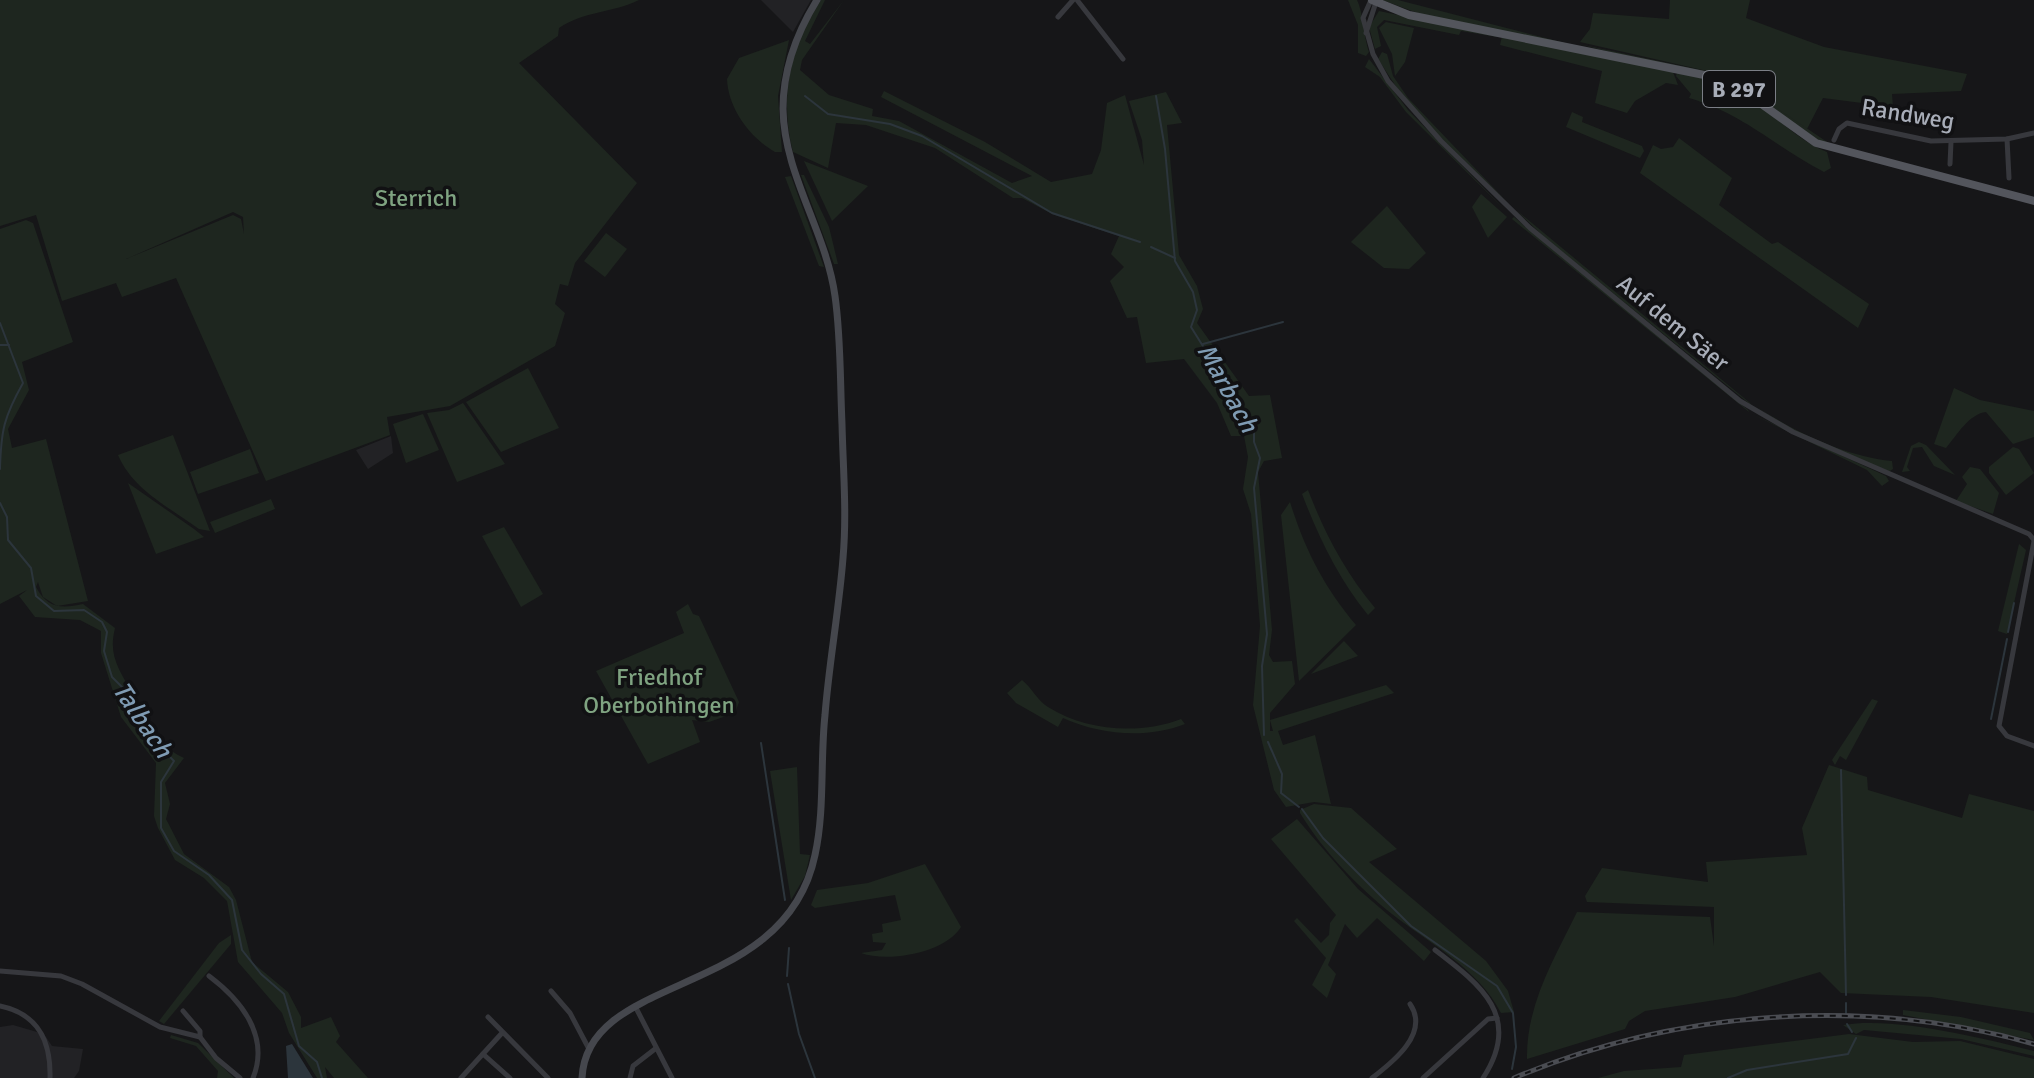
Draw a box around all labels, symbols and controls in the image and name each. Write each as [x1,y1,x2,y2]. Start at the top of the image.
road number: B 297 [1703,71,1775,107]
street label: Randweg [1859,92,1957,136]
park label: Sterrich [375,183,457,213]
street label: Auf dem Säer [1611,268,1736,378]
water label: Marbach [1190,338,1265,439]
park label: Friedhof Oberboihingen [583,662,735,720]
water label: Talbach [105,676,179,765]

